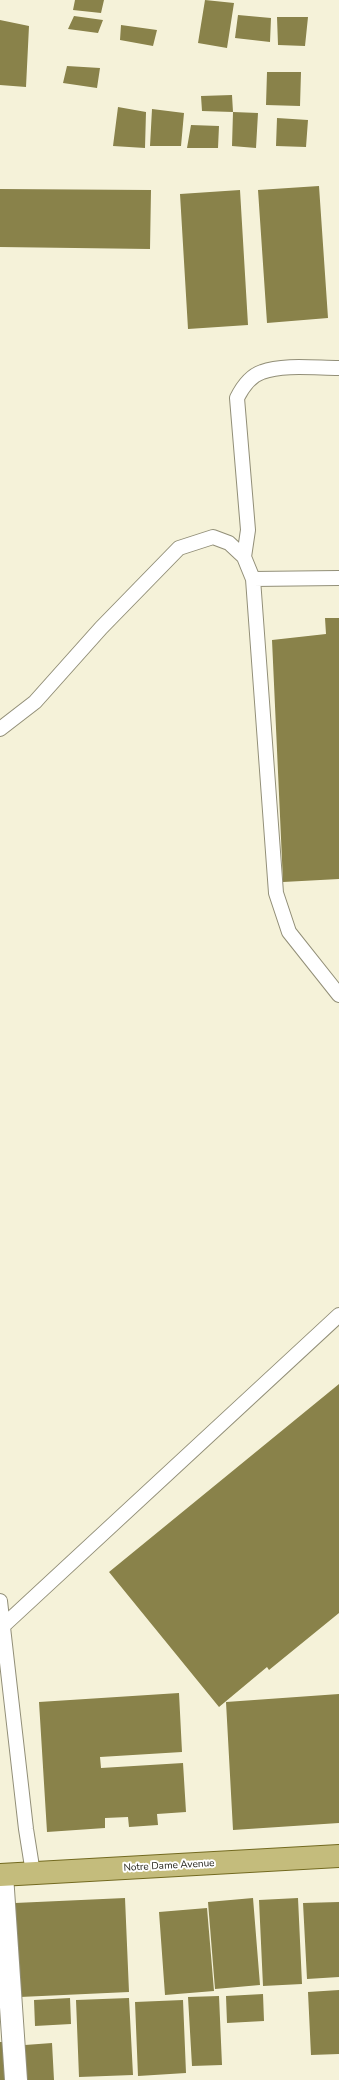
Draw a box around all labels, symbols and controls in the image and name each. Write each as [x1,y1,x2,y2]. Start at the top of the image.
street label: Notre Dame Avenue [123,1858,215,1874]

